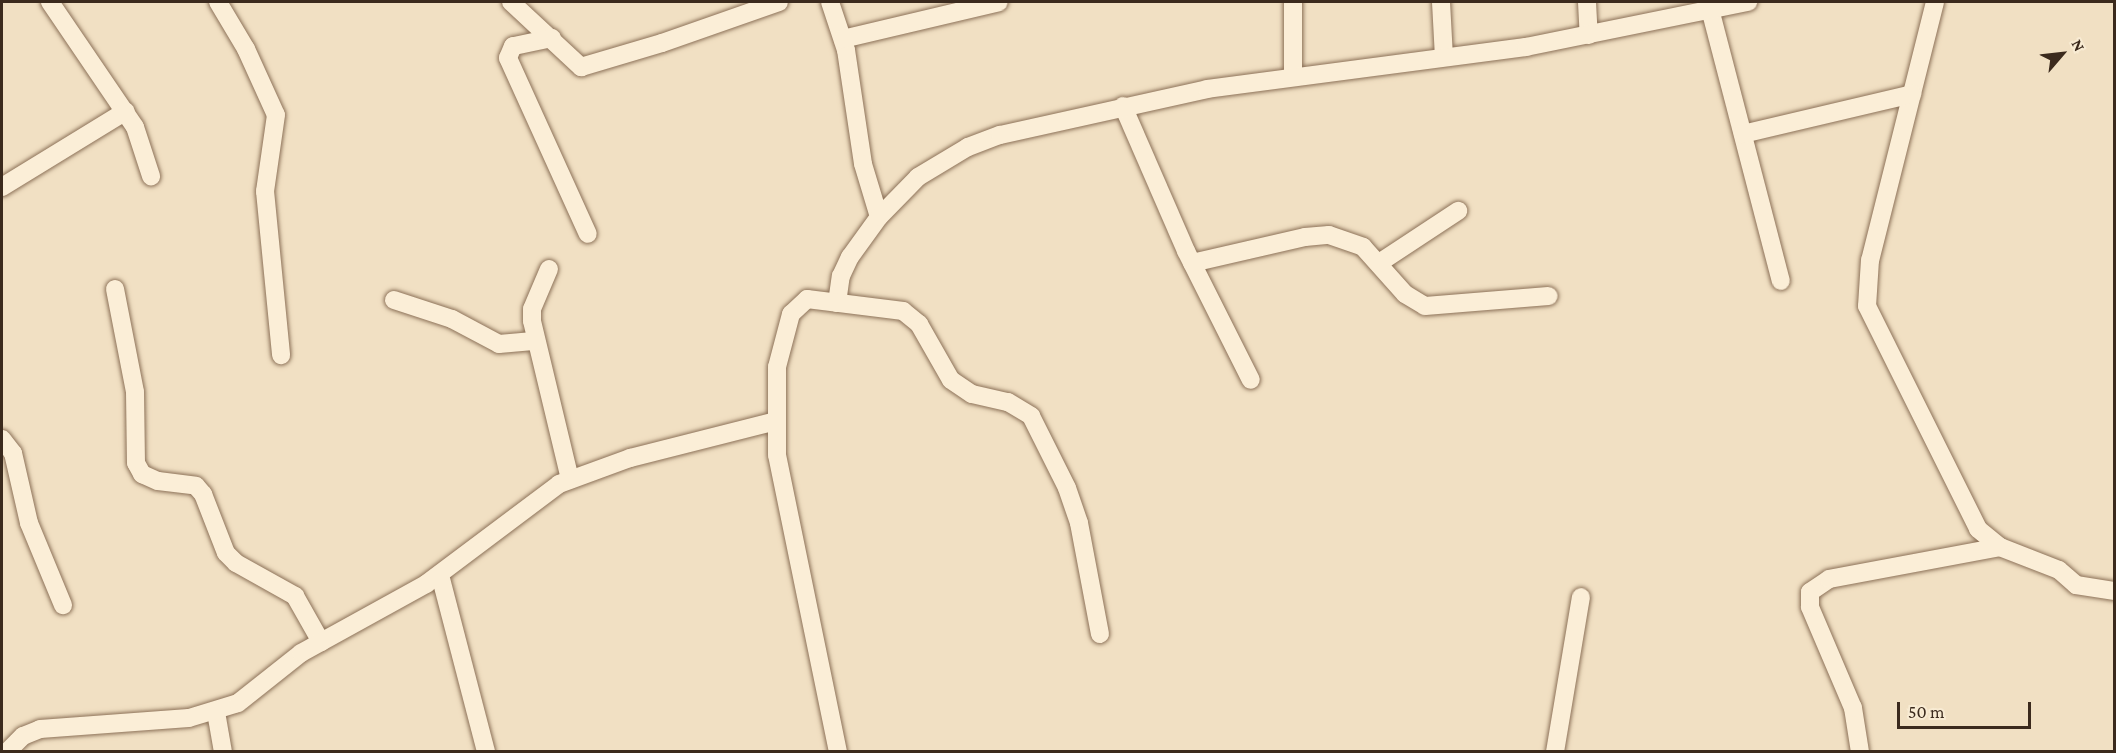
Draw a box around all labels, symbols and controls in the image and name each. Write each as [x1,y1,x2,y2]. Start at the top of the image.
north arrow [2032,24,2092,84]
text: N [2068,37,2088,54]
scale bar [1900,690,2034,728]
text: 50 m [1908,702,1945,722]

